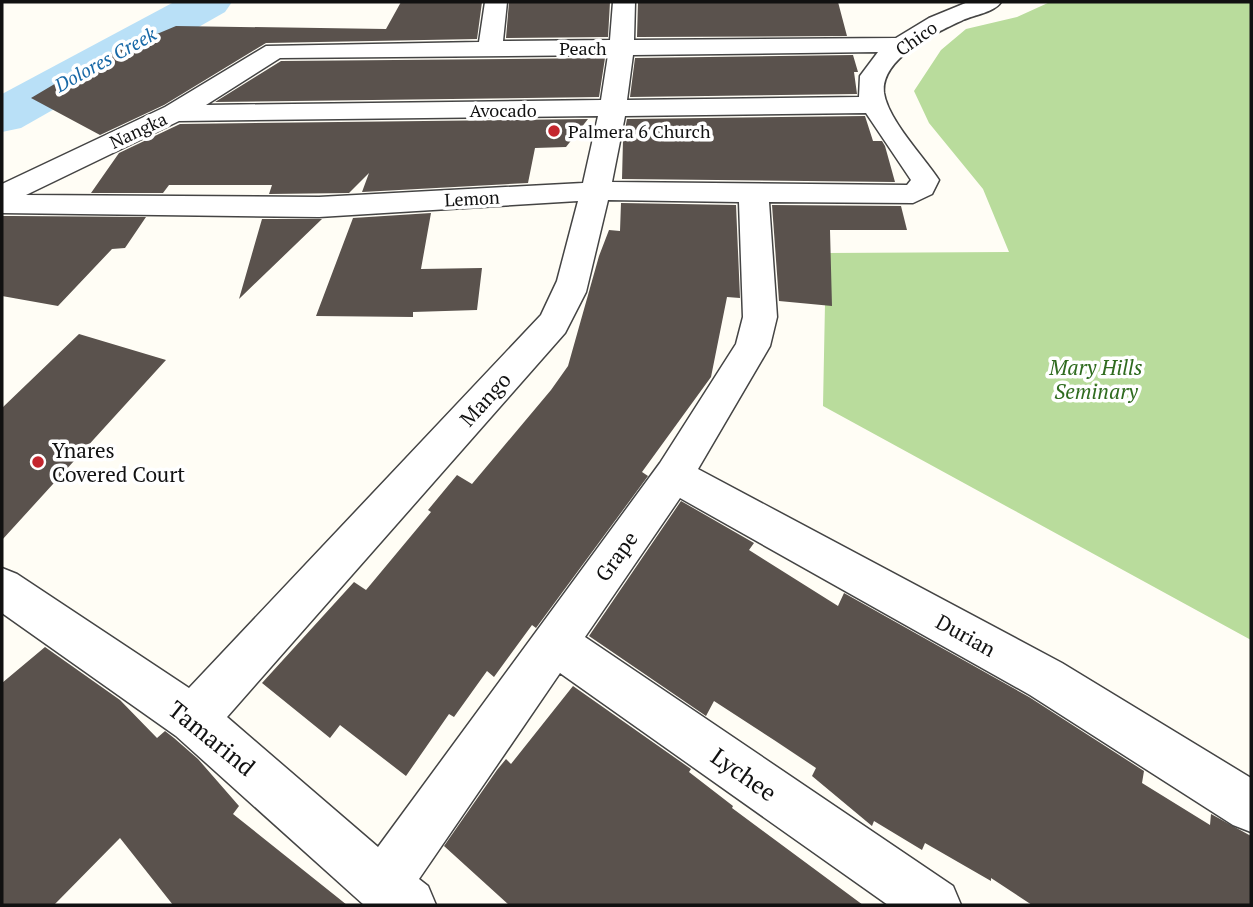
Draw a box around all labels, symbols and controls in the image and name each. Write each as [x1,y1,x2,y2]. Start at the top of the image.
street label: Chico [890,15,942,61]
water label: Dolores Creek [49,20,161,98]
street label: Peach [559,36,607,60]
street label: Avocado [469,98,537,122]
street label: Nangka [105,106,171,154]
place label: Palmera 6 Church [568,119,711,143]
marker: Palmera 6 Church [546,123,562,139]
street label: Lemon [444,185,500,211]
park label: Mary Hills Seminary [1048,353,1143,405]
street label: Mango [453,366,517,432]
place label: Ynares Covered Court [52,436,185,488]
marker: Ynares Covered Court [30,454,46,470]
street label: Grape [588,525,644,587]
street label: Durian [931,607,1001,663]
street label: Tamarind [162,693,262,783]
street label: Lychee [705,740,783,808]

